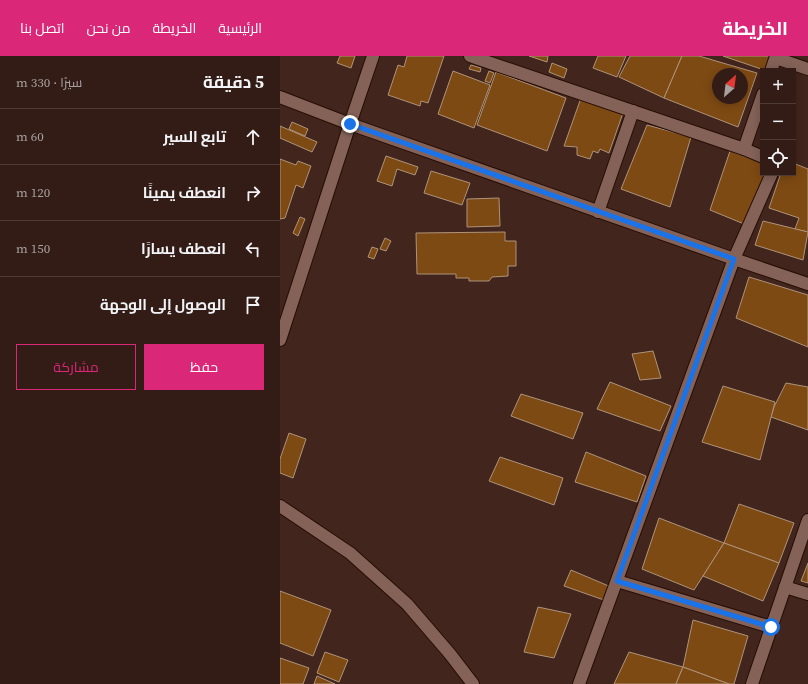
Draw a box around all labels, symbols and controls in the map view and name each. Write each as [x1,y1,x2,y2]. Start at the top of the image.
text: الخريطة [722,15,788,41]
text: اتصل بنا [20,18,64,38]
text: من نحن [86,18,131,38]
text: الخريطة [153,18,196,38]
text: الرئيسية [218,18,262,38]
north arrow [712,68,748,104]
map controls [760,68,796,176]
button: + [760,68,796,104]
text: 5 دقيقة [203,70,264,94]
text: سيرًا · 330 m [16,74,82,91]
button: − [760,104,796,140]
route end [341,115,359,133]
text: تابع السير [163,126,226,147]
icon: ahead [242,126,264,148]
text: 60 m [16,128,44,145]
button: locate [760,140,796,176]
text: انعطف يمينًا [143,182,226,203]
icon: right [242,182,264,204]
text: 120 m [16,184,50,201]
text: انعطف يسارًا [141,238,226,259]
icon: left [242,238,264,260]
text: 150 m [16,240,50,257]
text: الوصول إلى الوجهة [100,294,226,315]
icon: arrive [242,294,264,316]
button: مشاركة [16,344,136,390]
button: حفظ [144,344,264,390]
route start [762,618,780,636]

